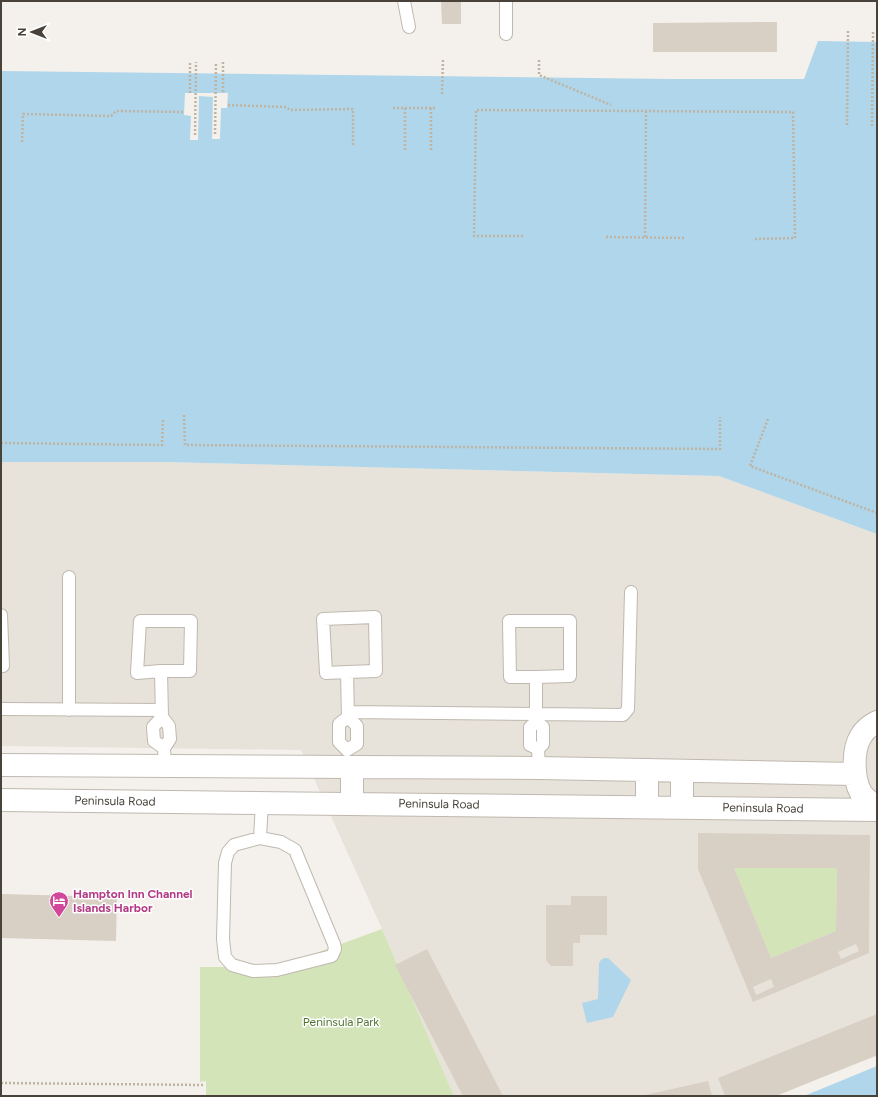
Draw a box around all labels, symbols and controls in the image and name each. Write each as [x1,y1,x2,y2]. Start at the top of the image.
north arrow [12,12,52,52]
text: N [16,28,29,36]
street label: Peninsula Road [74,793,156,809]
street label: Peninsula Road [398,796,480,812]
street label: Peninsula Road [722,800,804,816]
place label: Hampton Inn Channel Islands Harbor [73,887,193,915]
hotel icon: Hampton Inn Channel Islands Harbor [48,890,70,918]
park label: Peninsula Park [303,1015,379,1029]

